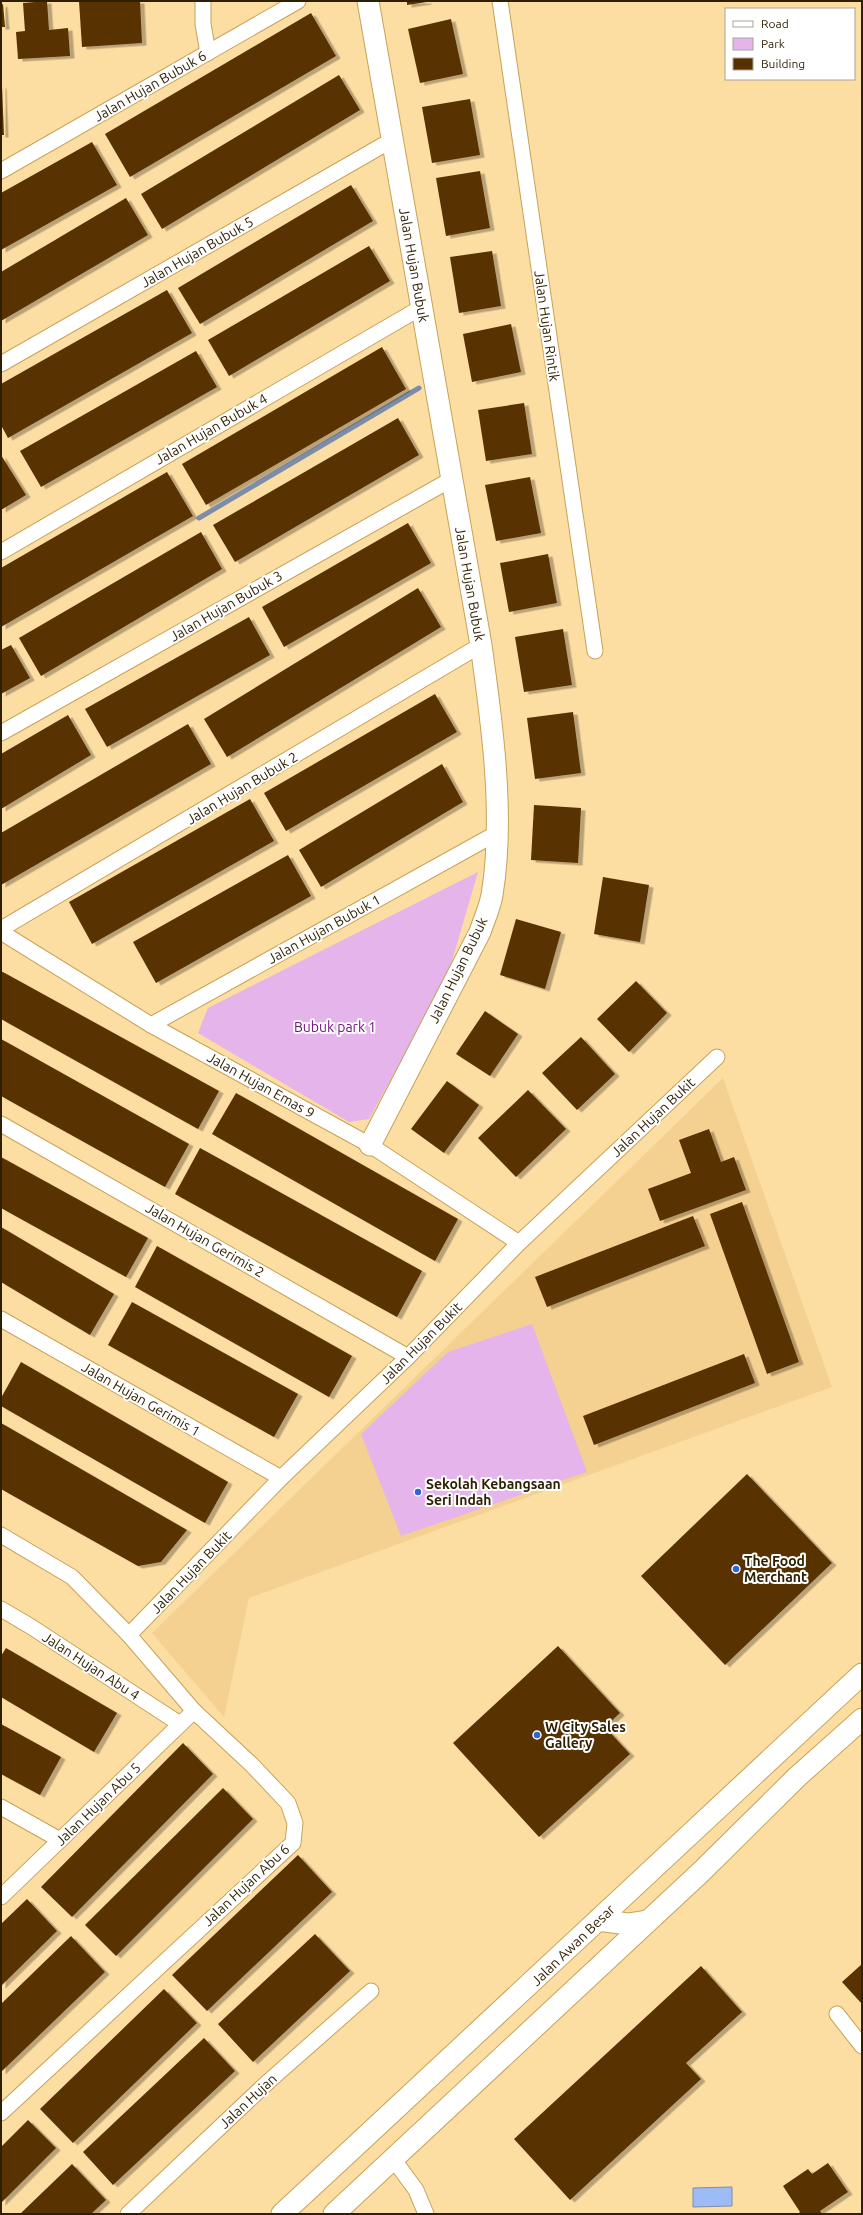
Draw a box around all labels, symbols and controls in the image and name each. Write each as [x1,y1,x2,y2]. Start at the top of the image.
legend [725,8,855,80]
text: Road [761,17,789,30]
text: Park [761,37,785,50]
street label: Jalan Hujan Bubuk 6 [91,47,209,125]
text: Building [761,57,805,70]
street label: Jalan Hujan Bubuk [396,207,432,323]
street label: Jalan Hujan Bubuk 5 [138,213,256,291]
street label: Jalan Hujan Rintik [531,270,563,382]
street label: Jalan Hujan Bubuk 4 [152,390,270,468]
street label: Jalan Hujan Bubuk [452,526,488,642]
street label: Jalan Hujan Bubuk 3 [167,567,285,645]
street label: Jalan Hujan Bubuk 2 [183,748,301,828]
street label: Jalan Hujan Bubuk 1 [265,891,383,967]
street label: Jalan Hujan Bubuk [425,914,491,1026]
park label: Bubuk park 1 [294,1019,376,1035]
street label: Jalan Hujan Emas 9 [205,1049,317,1121]
street label: Jalan Hujan Bukit [608,1074,699,1160]
street label: Jalan Hujan Gerimis 2 [143,1200,267,1280]
street label: Jalan Hujan Bukit [377,1299,465,1387]
street label: Jalan Hujan Gerimis 1 [79,1359,203,1439]
place label: Sekolah Kebangsaan Seri Indah [426,1476,561,1508]
marker: Sekolah Kebangsaan Seri Indah [413,1487,423,1497]
street label: Jalan Hujan Bukit [148,1527,235,1617]
place label: The Food Merchant [744,1553,807,1585]
marker: The Food Merchant [731,1564,741,1574]
street label: Jalan Hujan Abu 4 [40,1629,142,1703]
place label: W City Sales Gallery [545,1719,626,1751]
marker: W City Sales Gallery [532,1730,542,1740]
street label: Jalan Hujan Abu 5 [52,1759,144,1849]
street label: Jalan Hujan Abu 6 [200,1841,293,1929]
street label: Jalan Awan Besar [528,1901,618,1989]
street label: Jalan Hujan [216,2070,280,2132]

